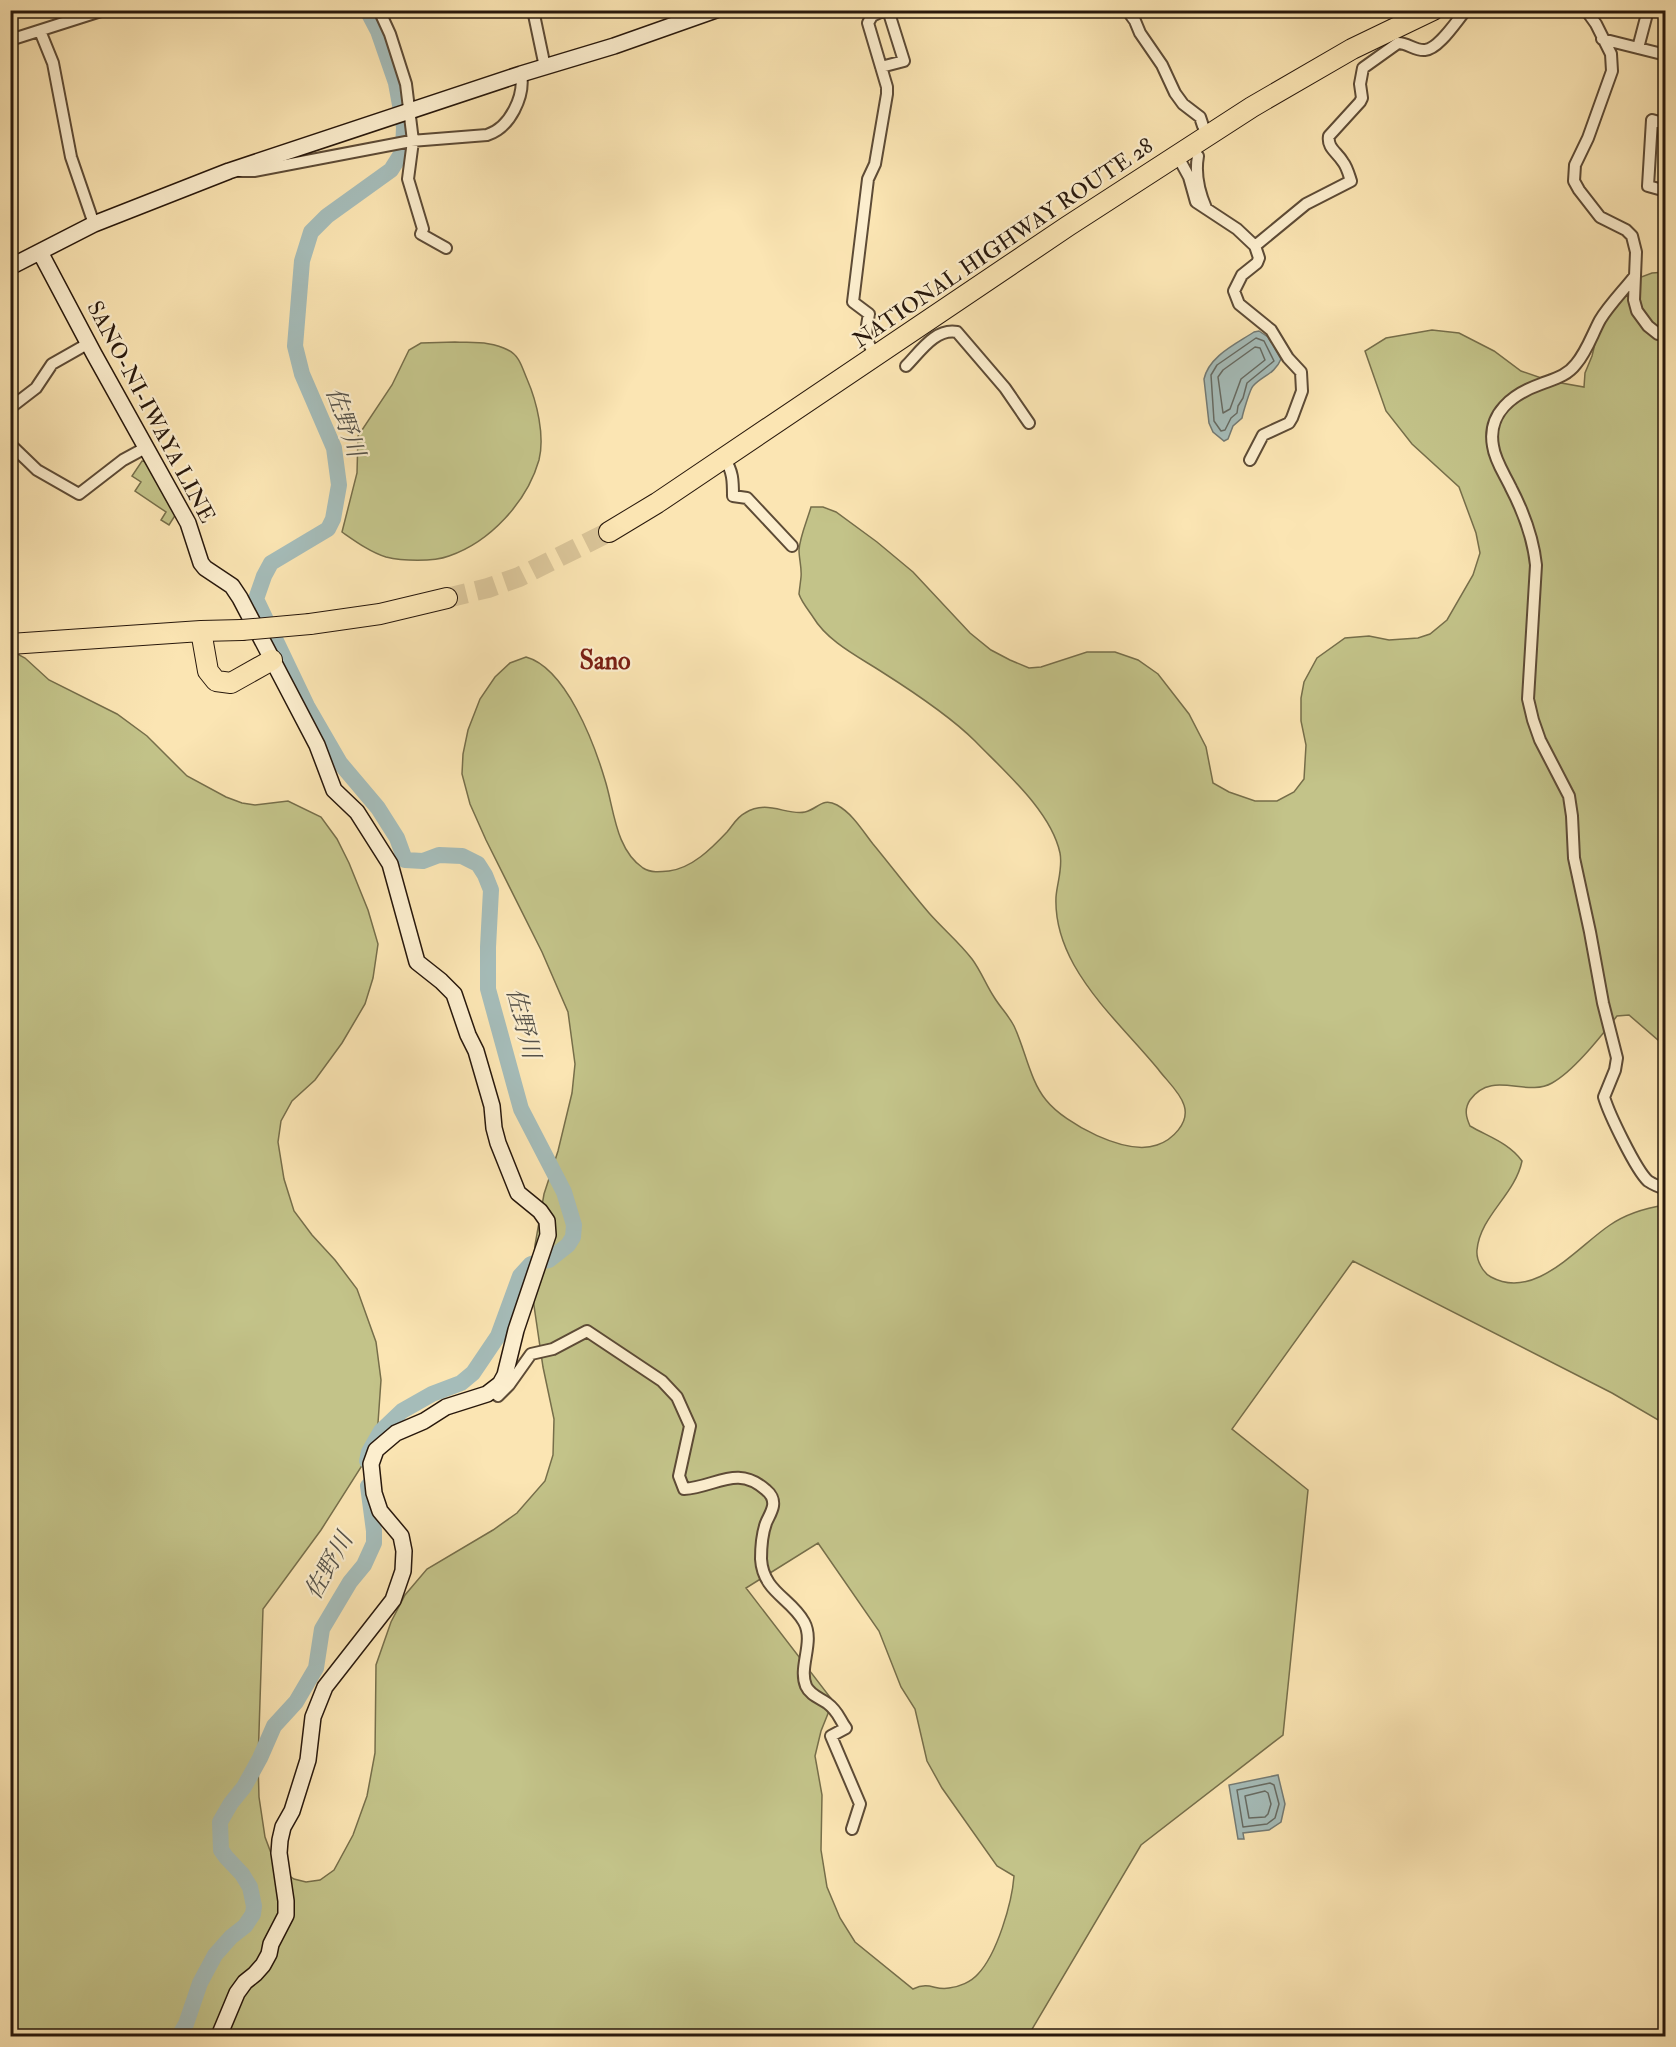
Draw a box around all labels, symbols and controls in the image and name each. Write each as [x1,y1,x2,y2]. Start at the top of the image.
street label: NATIONAL HIGHWAY ROUTE 28 [848,132,1158,354]
street label: SANO-NI-IWAYA LINE [81,296,222,528]
water label: 佐野川 [319,383,372,464]
district label: Sano [580,645,631,677]
water label: 佐野川 [499,984,547,1065]
water label: 佐野川 [298,1524,361,1605]

